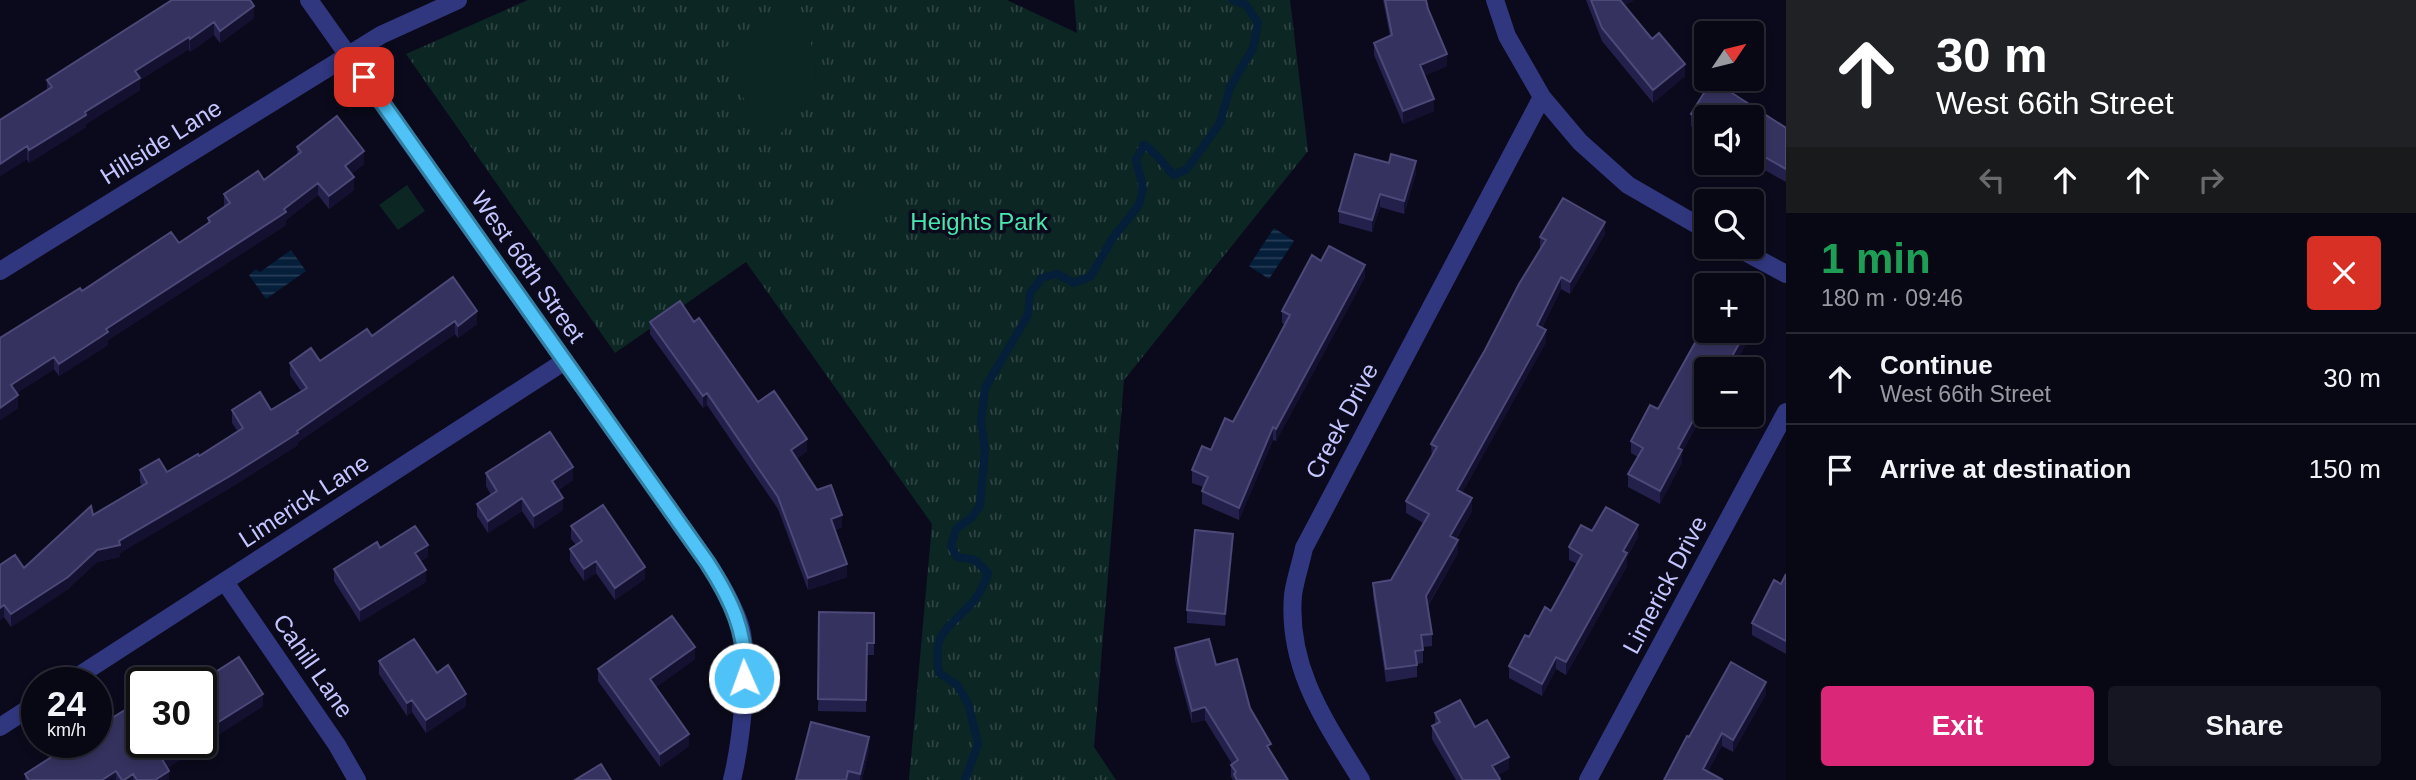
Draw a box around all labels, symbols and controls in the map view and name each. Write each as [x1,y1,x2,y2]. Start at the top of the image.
north arrow [1694,21,1764,91]
map controls [1694,21,1764,427]
icon: ahead [1821,28,1912,119]
text: 30 m [1936,28,2048,82]
pin [334,47,394,107]
icon: arrive [345,58,383,96]
text: West 66th Street [1936,85,2174,121]
street label: Hillside Lane [95,94,226,189]
button: sound [1694,105,1764,175]
icon: left [1973,161,2011,199]
icon: ahead [2046,161,2084,199]
icon: ahead [2119,161,2157,199]
icon: right [2192,161,2230,199]
street label: West 66th Street [466,186,591,348]
button: search [1694,189,1764,259]
park label: Heights Park [910,208,1049,235]
text: 1 min [1821,235,1931,282]
button: close [2307,236,2381,310]
button: + [1694,273,1764,343]
text: 180 m · 09:46 [1821,285,1963,311]
text: Continue [1880,350,1993,380]
button: − [1694,357,1764,427]
street label: Creek Drive [1300,358,1383,483]
icon: ahead [1821,360,1859,398]
text: 30 m [2323,363,2381,393]
text: West 66th Street [1880,381,2051,407]
street label: Limerick Lane [234,449,374,553]
icon: arrive [1821,451,1859,489]
text: Arrive at destination [1880,454,2131,484]
text: 150 m [2309,454,2381,484]
street label: Limerick Drive [1617,511,1712,658]
street label: Cahill Lane [268,609,359,723]
position arrow [707,641,781,715]
speed limit sign: 30 [126,667,217,758]
text: 24 [47,684,86,723]
button: Exit [1821,686,2094,766]
button: Share [2108,686,2381,766]
text: km/h [47,720,86,740]

